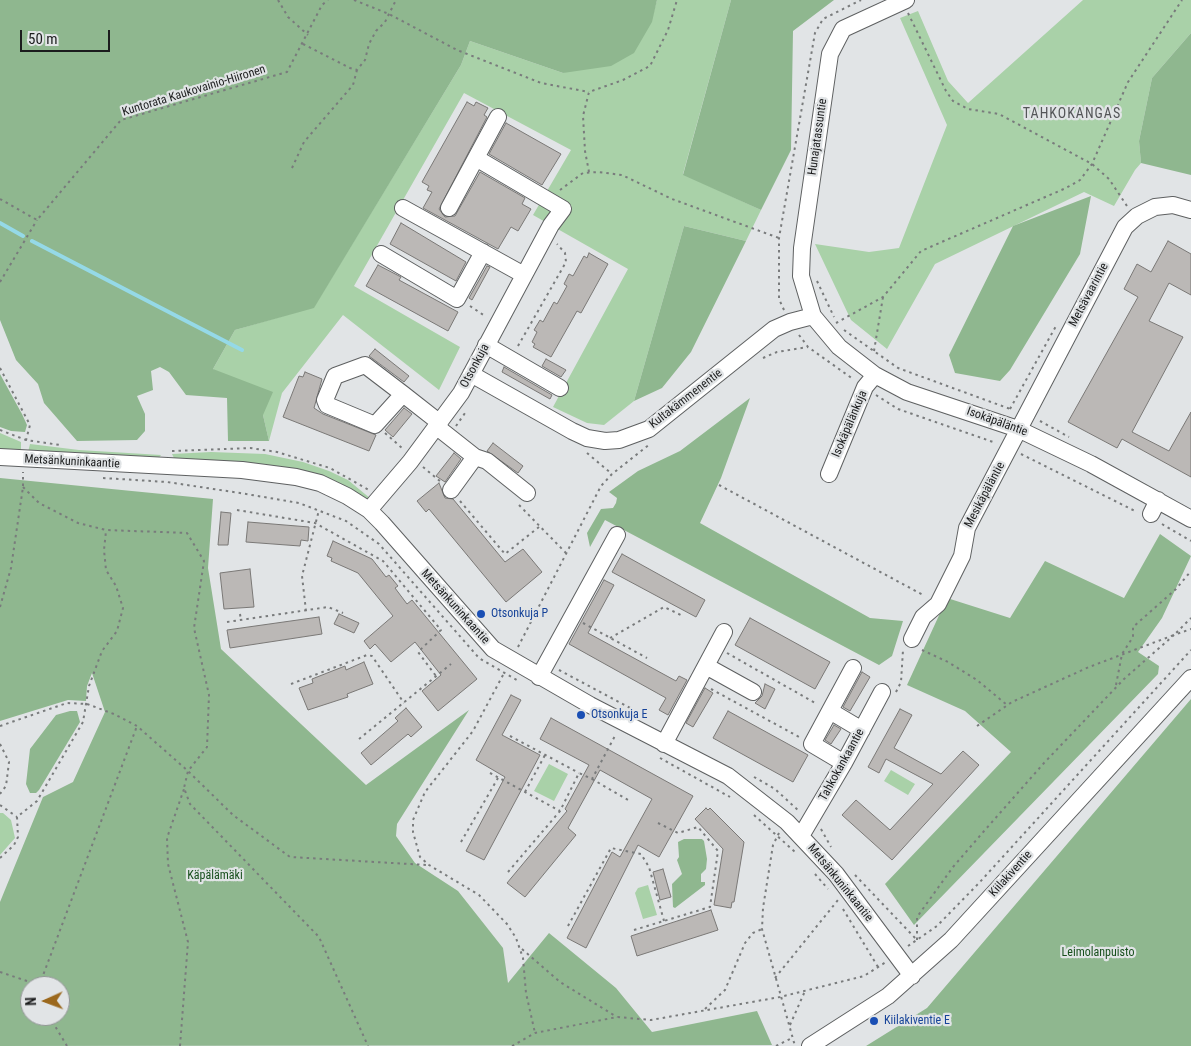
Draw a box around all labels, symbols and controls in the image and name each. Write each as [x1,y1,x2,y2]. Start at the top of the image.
scale bar [22,20,112,52]
text: 50 m [28,30,58,48]
street label: Kuntorata Kaukovainio-Hiironen [121,62,267,120]
street label: Hunajatassuntie [806,98,830,176]
district label: TAHKOKANGAS [1021,106,1123,122]
street label: Metsävaarintie [1066,261,1112,329]
street label: Otsonkuja [457,342,493,390]
street label: Kultakämmenentie [647,366,725,432]
street label: Isokäpälänkuja [829,388,871,460]
street label: Isokäpäläntie [965,404,1029,440]
street label: Metsänkuninkaantie [24,452,120,472]
street label: Mesikäpäläntie [962,460,1008,530]
street label: Metsänkuninkaantie [418,567,492,647]
place label: Otsonkuja P [491,607,548,621]
marker: Otsonkuja P [475,608,487,620]
place label: Otsonkuja E [591,708,647,722]
marker: Otsonkuja E [575,709,587,721]
street label: Tahkokankaantie [816,726,868,804]
street label: Metsänkuninkaantie [804,841,876,925]
street label: Kiilakiventie [987,848,1035,900]
park label: Käpälämäki [187,869,243,883]
park label: Leimolanpuisto [1062,946,1134,960]
north arrow [20,976,70,1026]
text: N [23,997,39,1006]
place label: Kiilakiventie E [884,1014,950,1028]
marker: Kiilakiventie E [868,1015,880,1027]

